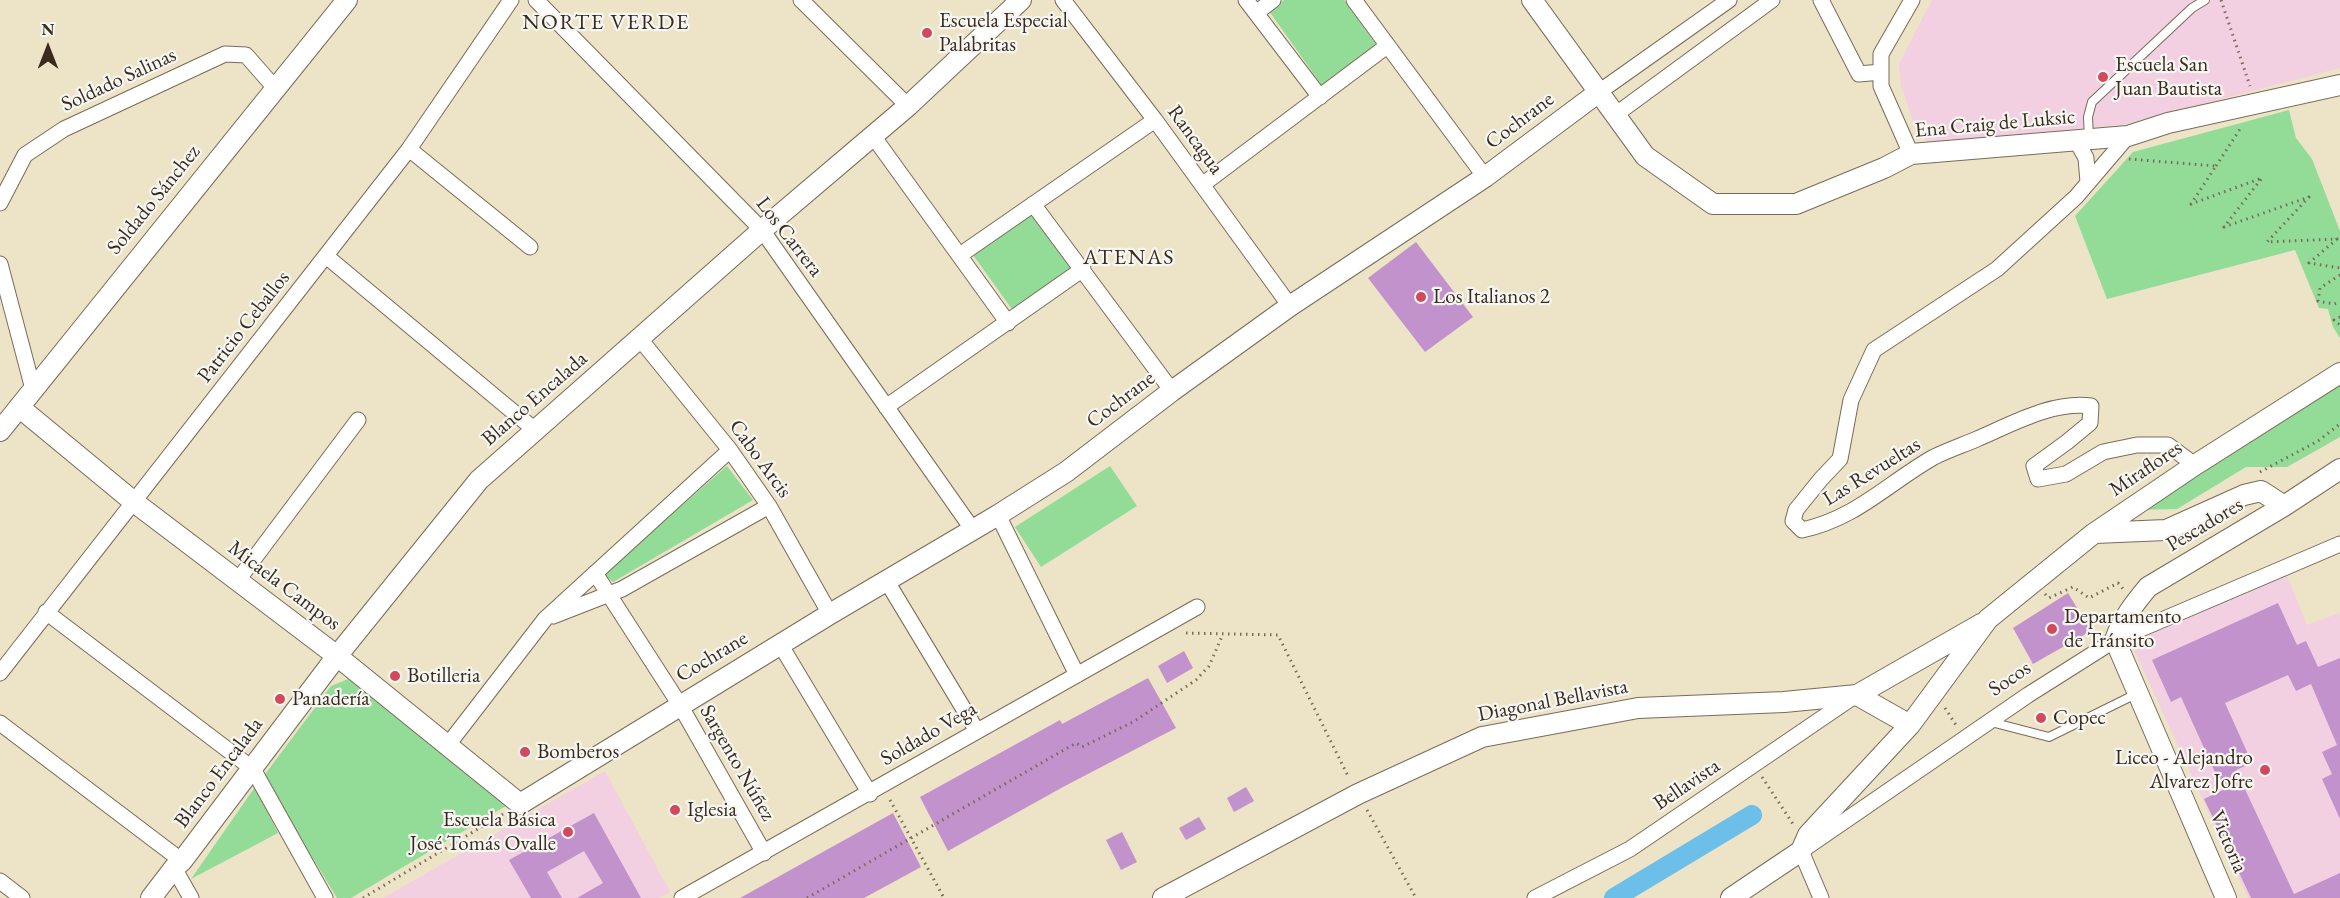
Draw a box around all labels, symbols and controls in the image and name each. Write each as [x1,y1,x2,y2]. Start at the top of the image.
place label: Escuela Especial Palabritas [939,8,1068,58]
district label: NORTE VERDE [522,10,690,36]
north arrow [18,18,78,78]
text: N [42,19,54,40]
marker: Escuela Especial Palabritas [920,26,934,40]
street label: Soldado Salinas [58,42,180,118]
place label: Escuela San Juan Bautista [2115,52,2222,102]
marker: Escuela San Juan Bautista [2096,70,2110,84]
street label: Cochrane [1481,87,1559,155]
street label: Rancagua [1161,100,1229,180]
street label: Ena Craig de Luksic [1914,104,2076,144]
street label: Soldado Sánchez [102,140,206,260]
street label: Los Carrera [750,192,828,282]
district label: ATENAS [1083,245,1175,271]
street label: Patricio Ceballos [192,266,296,388]
place label: Los Italianos 2 [1433,284,1550,310]
marker: Los Italianos 2 [1414,290,1428,304]
street label: Blanco Encalada [477,346,593,452]
street label: Cochrane [1082,366,1160,434]
street label: Cabo Arcis [723,415,797,503]
street label: Las Revueltas [1819,432,1925,512]
street label: Miraflores [2105,435,2187,503]
street label: Pescadores [2162,492,2248,558]
street label: Micaela Campos [223,536,345,636]
place label: Departamento de Tránsito [2064,604,2181,654]
marker: Departamento de Tránsito [2045,622,2059,636]
street label: Cochrane [672,626,752,688]
street label: Socos [1984,656,2036,702]
place label: Botilleria [407,663,480,689]
marker: Botilleria [388,669,402,683]
street label: Diagonal Bellavista [1476,674,1630,728]
place label: Panadería [292,686,370,712]
marker: Panadería [273,692,287,706]
street label: Soldado Vega [876,696,982,772]
street label: Sargento Núñez [694,701,780,825]
place label: Copec [2053,705,2106,731]
marker: Copec [2034,711,2048,725]
street label: Blanco Encalada [169,713,269,833]
place label: Bomberos [537,739,619,765]
marker: Bomberos [518,745,532,759]
place label: Liceo - Alejandro Alvarez Jofre [2115,745,2253,795]
street label: Bellavista [1649,754,1725,816]
marker: Liceo - Alejandro Alvarez Jofre [2258,763,2272,777]
place label: Iglesia [687,797,737,823]
marker: Iglesia [668,803,682,817]
place label: Escuela Básica José Tomás Ovalle [410,807,556,857]
street label: Victoria [2204,807,2252,877]
marker: Escuela Básica José Tomás Ovalle [561,825,575,839]

